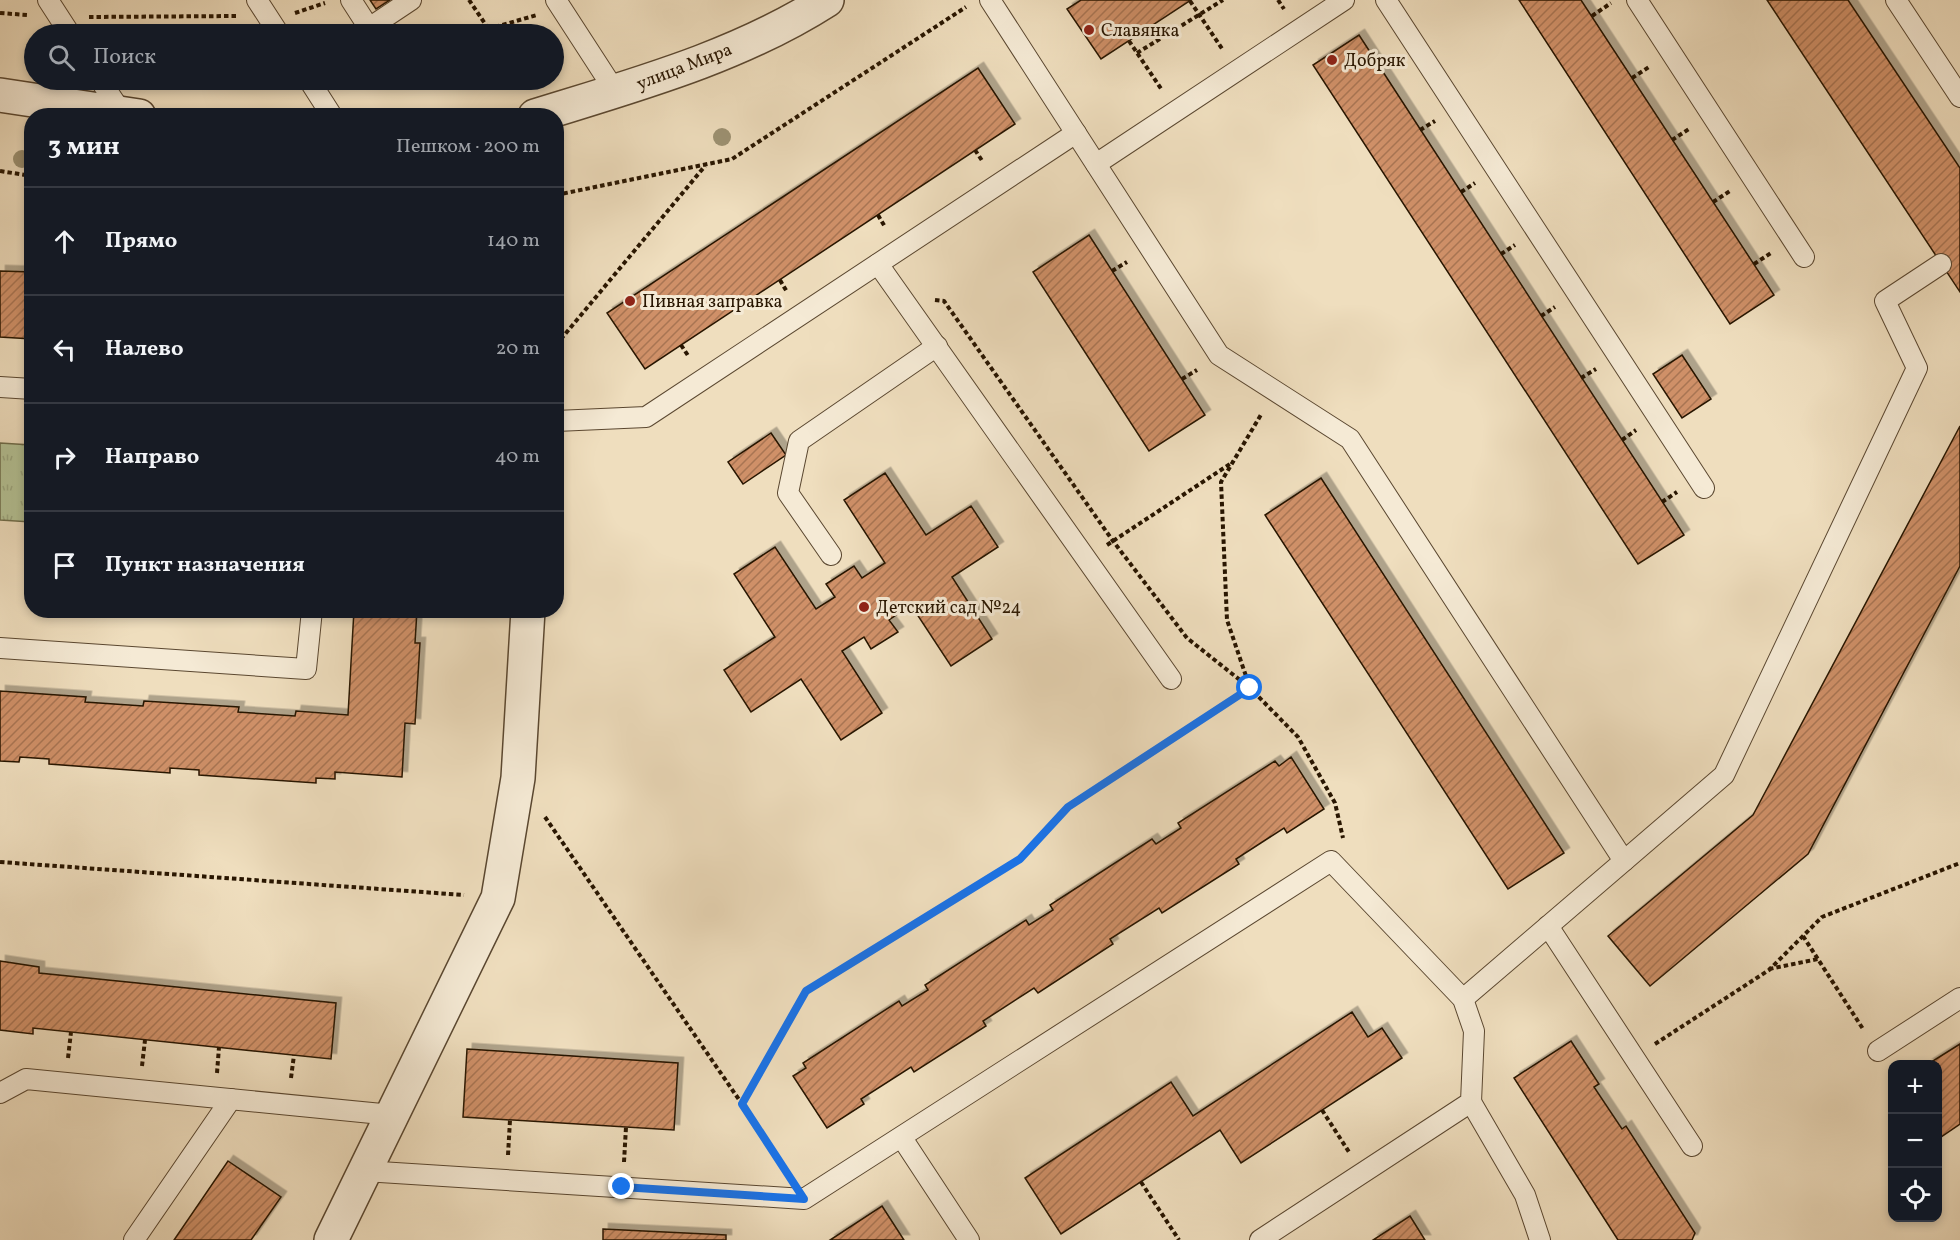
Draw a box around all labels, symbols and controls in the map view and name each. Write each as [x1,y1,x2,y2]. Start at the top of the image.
place label: Славянка [1101,19,1179,44]
marker: Славянка [1082,23,1096,37]
search box [24,24,564,90]
street label: улица Мира [633,38,736,97]
icon: search [45,41,78,74]
text: Поиск [93,42,156,73]
place label: Добряк [1344,49,1406,74]
marker: Добряк [1325,53,1339,67]
text: 3 мин [48,129,120,165]
text: Пешком · 200 m [396,133,540,161]
icon: ahead [48,225,81,258]
text: Прямо [105,226,177,257]
text: 140 m [487,227,540,255]
place label: Пивная заправка [642,290,783,315]
marker: Пивная заправка [623,294,637,308]
icon: left [48,333,81,366]
text: Налево [105,334,184,365]
text: 20 m [496,335,540,363]
icon: right [48,441,81,474]
text: Направо [105,442,199,473]
text: 40 m [495,443,540,471]
icon: arrive [48,549,81,582]
text: Пункт назначения [105,550,305,581]
place label: Детский сад №24 [876,596,1021,621]
marker: Детский сад №24 [857,600,871,614]
route start [1236,674,1262,700]
map controls [1888,1060,1942,1222]
button: + [1888,1060,1942,1114]
button: − [1888,1114,1942,1168]
button: locate [1888,1168,1942,1222]
route end [608,1173,634,1199]

